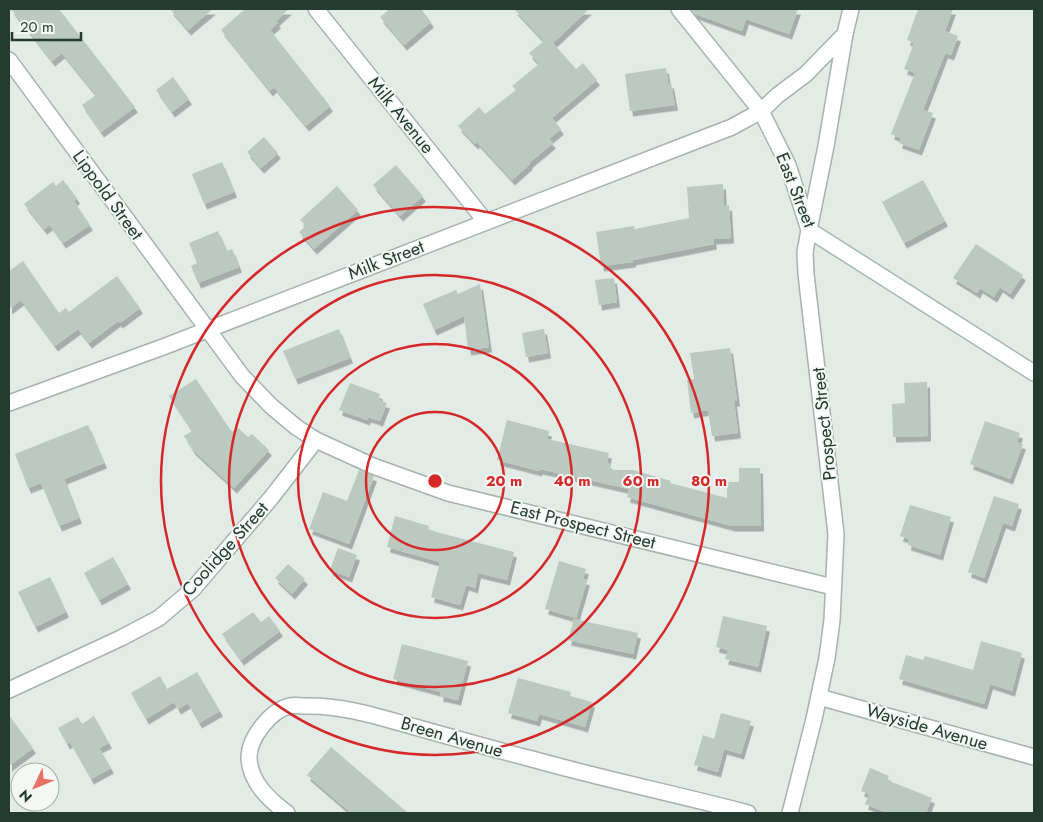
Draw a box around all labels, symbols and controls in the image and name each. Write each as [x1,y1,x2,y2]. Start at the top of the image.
scale bar [12,10,81,42]
text: 20 m [20,16,54,38]
street label: Milk Avenue [362,71,440,159]
street label: Lippold Street [66,145,150,246]
street label: East Street [769,149,823,232]
street label: Milk Street [344,233,428,286]
street label: Prospect Street [805,366,843,482]
text: 20 m [486,470,522,492]
text: 40 m [553,470,591,492]
text: 60 m [623,470,659,492]
text: 80 m [691,470,727,492]
centre of rings [426,472,444,490]
street label: East Prospect Street [508,494,659,556]
street label: Coolidge Street [176,496,275,602]
street label: Wayside Avenue [863,697,991,757]
street label: Breen Avenue [398,710,506,764]
north arrow [10,762,60,812]
text: N [15,785,37,807]

